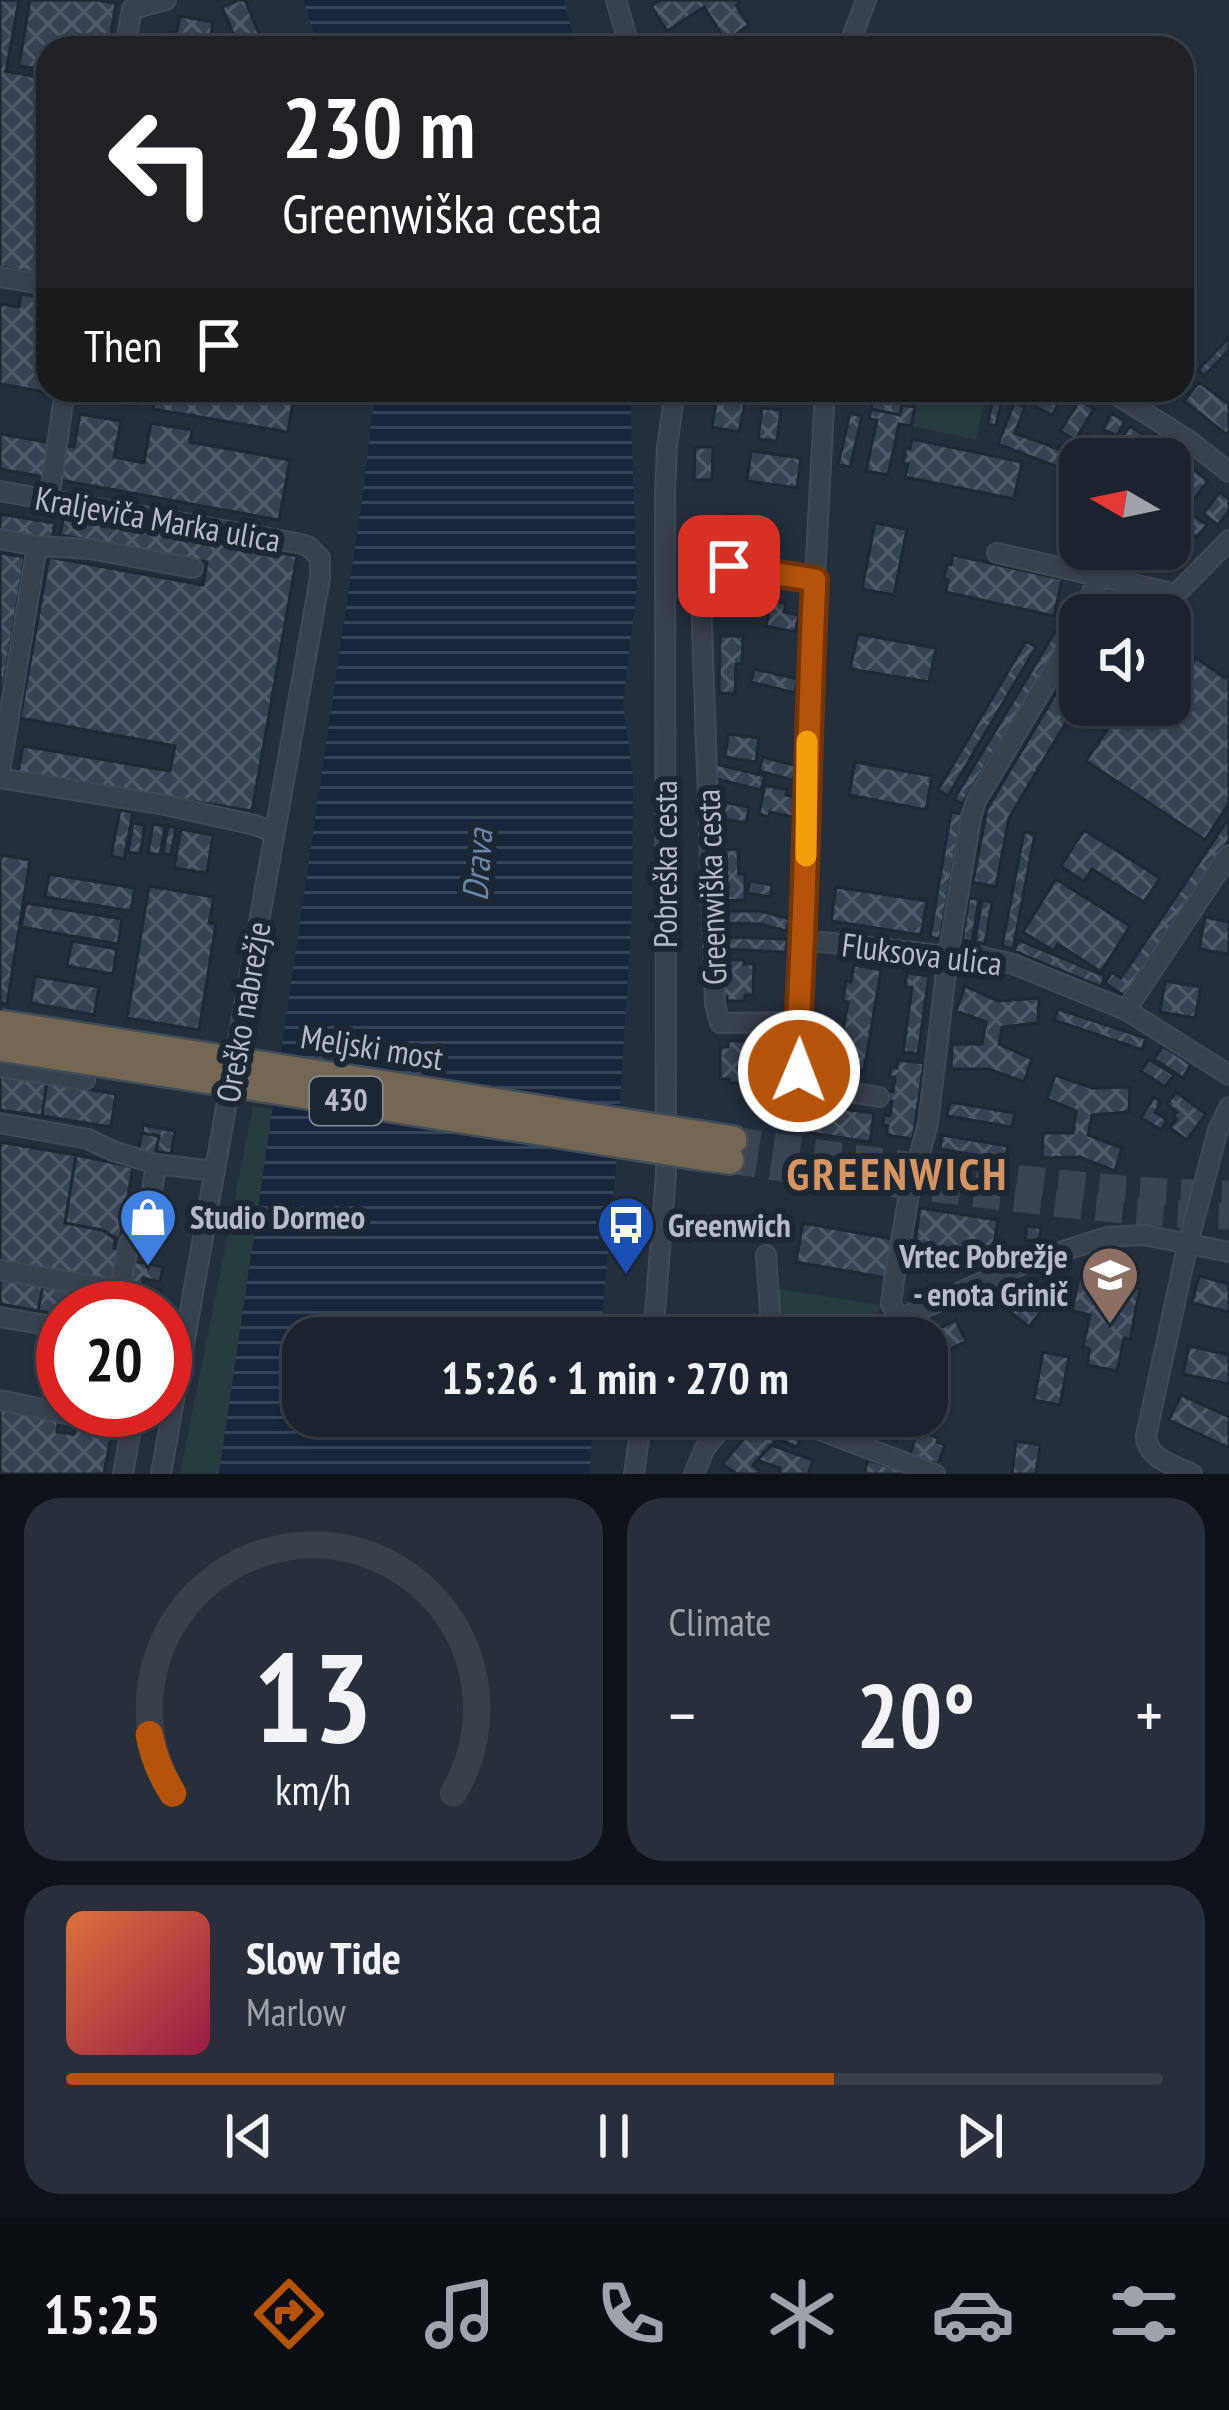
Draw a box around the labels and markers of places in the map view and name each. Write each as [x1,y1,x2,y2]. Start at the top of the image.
pin [678,515,780,617]
shop icon: Studio Dormeo [117,1186,179,1268]
bus stop icon: Greenwich [595,1194,657,1276]
place label: Studio Dormeo [190,1195,365,1238]
place label: Greenwich [668,1203,791,1246]
place label: Vrtec Pobrežje - enota Grinič [898,1234,1068,1315]
school or university icon: Vrtec Pobrežje - enota Grinič [1079,1244,1141,1326]

